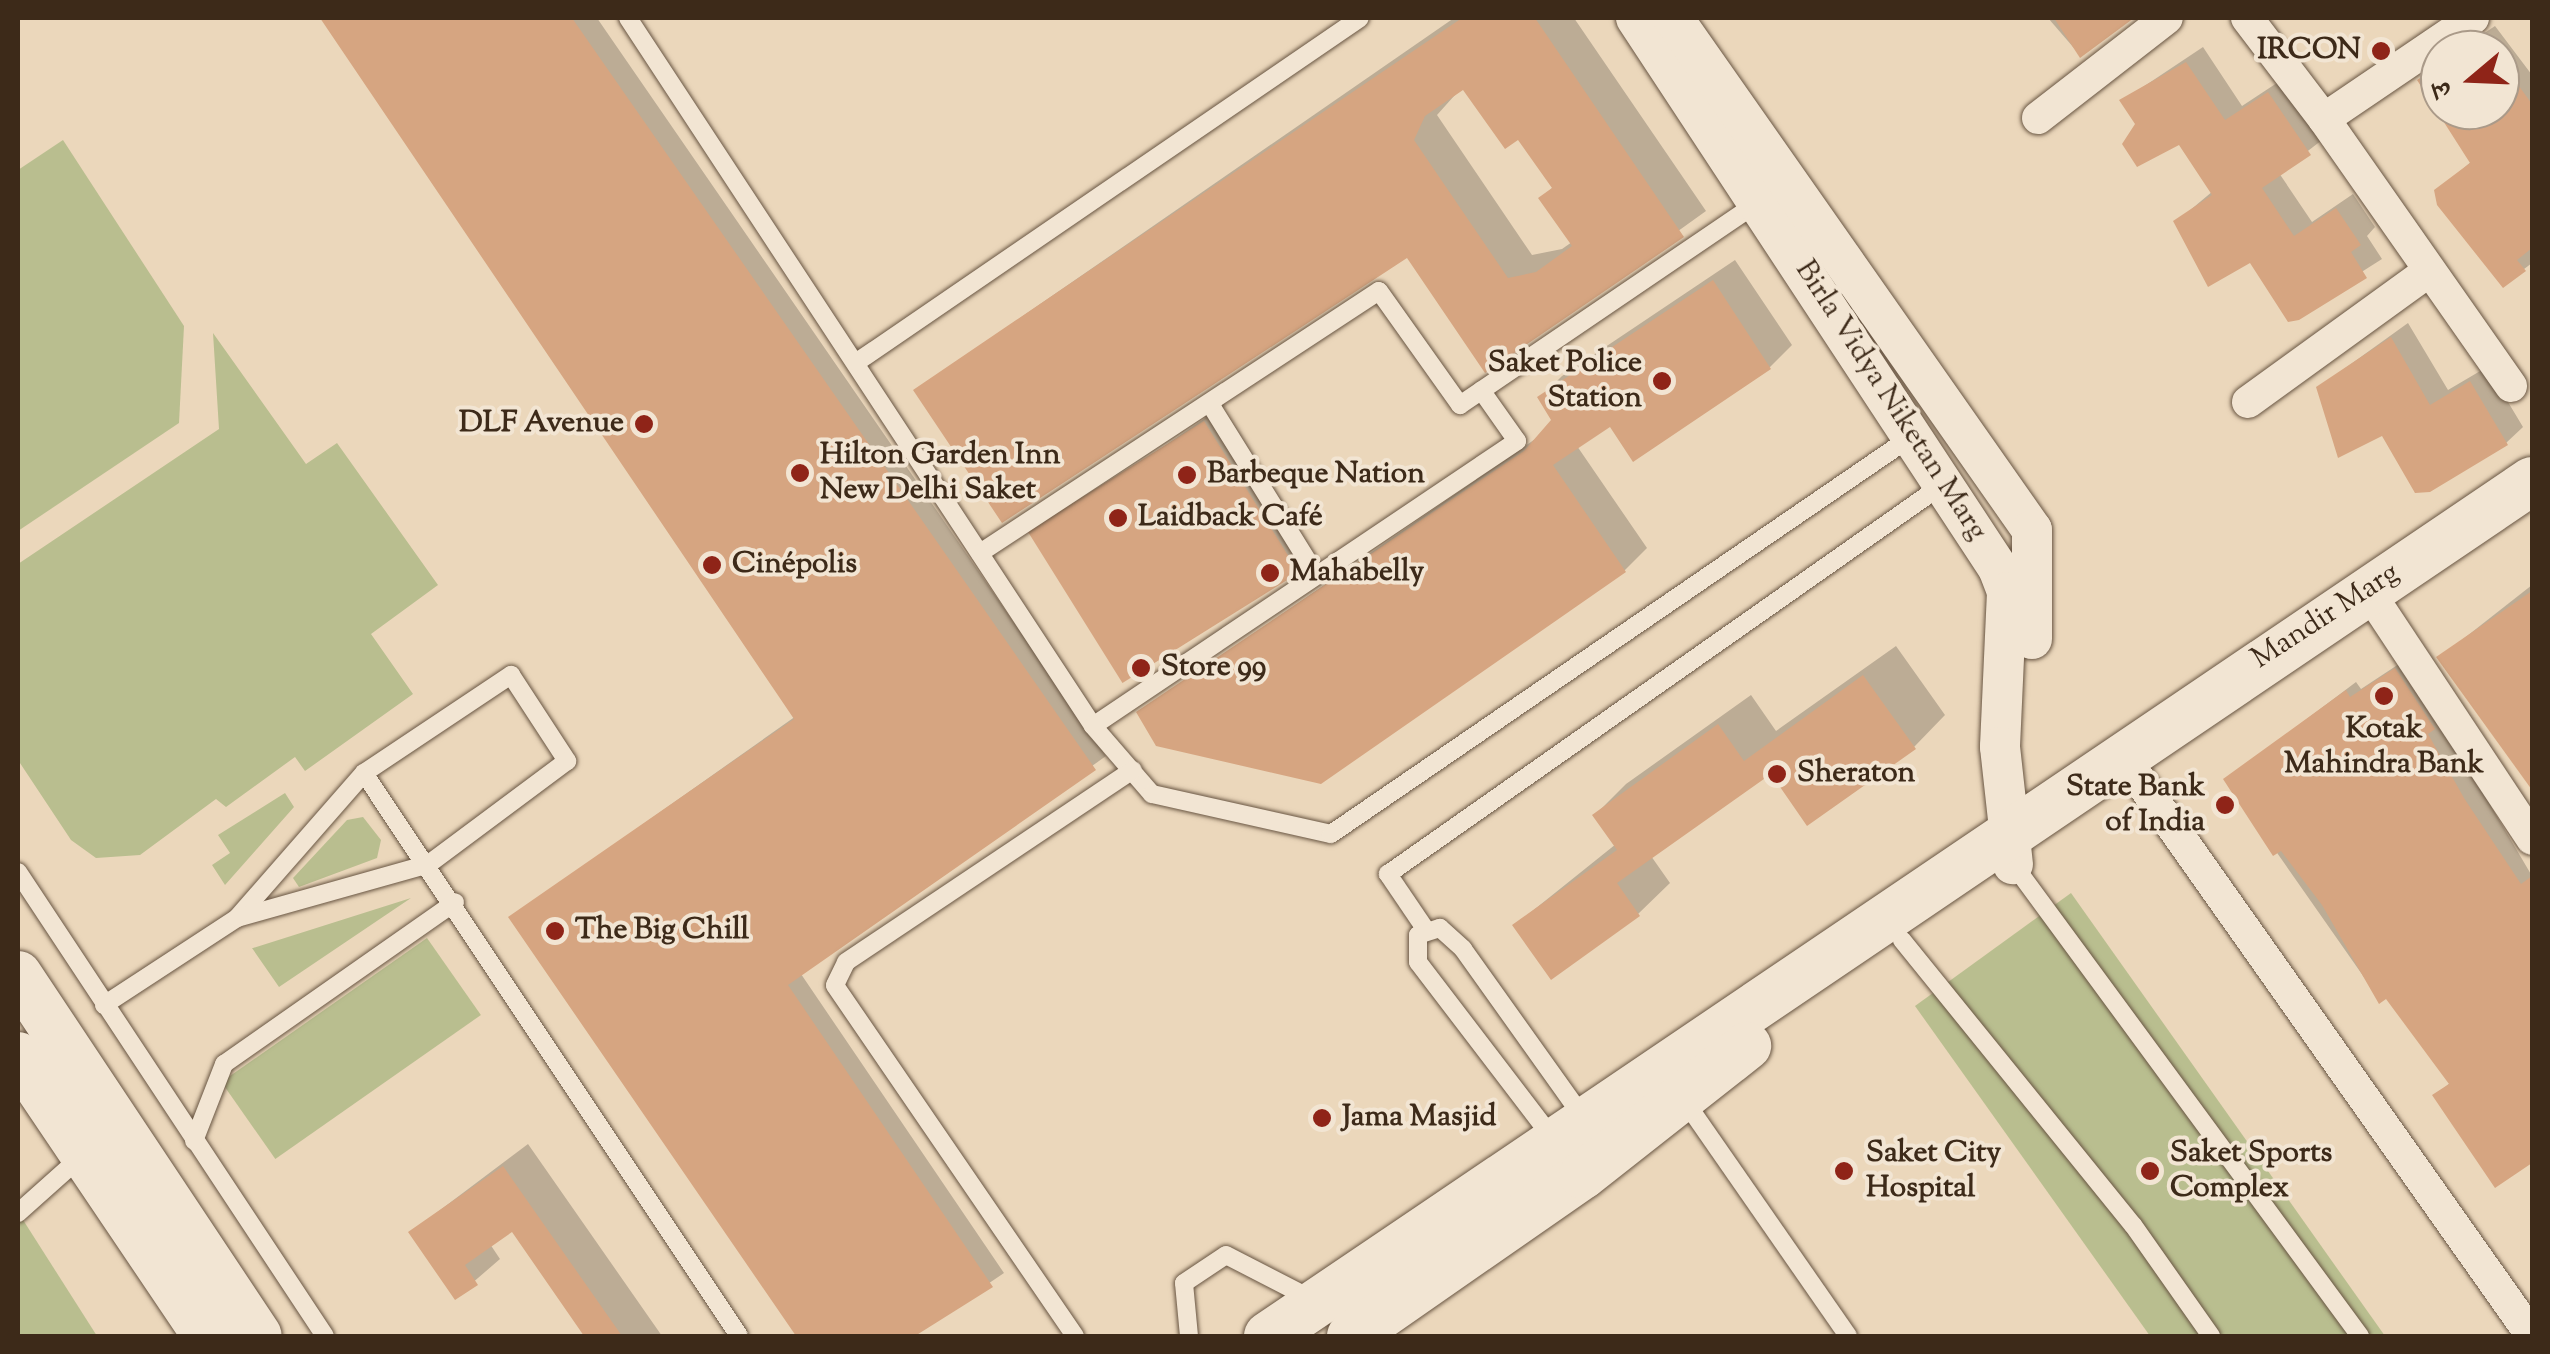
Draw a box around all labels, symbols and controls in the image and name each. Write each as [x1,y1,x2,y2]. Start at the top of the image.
north arrow [2420,30,2520,130]
place label: IRCON [2257,33,2361,69]
marker: IRCON [2370,40,2392,62]
text: उ [2422,76,2465,102]
street label: Birla Vidya Niketan Marg [1786,254,1994,548]
place label: Saket Police Station [1488,346,1642,416]
marker: Saket Police Station [1651,370,1673,392]
place label: DLF Avenue [459,406,624,442]
marker: DLF Avenue [633,413,655,435]
place label: Hilton Garden Inn New Delhi Saket [820,438,1060,508]
place label: Barbeque Nation [1207,457,1425,493]
marker: Hilton Garden Inn New Delhi Saket [789,462,811,484]
marker: Barbeque Nation [1176,464,1198,486]
place label: Laidback Café [1138,500,1323,536]
marker: Laidback Café [1107,507,1129,529]
place label: Cinépolis [732,547,857,583]
marker: Cinépolis [701,554,723,576]
place label: Mahabelly [1290,555,1424,591]
street label: Mandir Marg [2245,556,2407,678]
marker: Mahabelly [1259,562,1281,584]
place label: Store 99 [1161,650,1266,686]
marker: Store 99 [1130,657,1152,679]
marker: Kotak Mahindra Bank [2373,685,2395,707]
place label: Kotak Mahindra Bank [2284,712,2484,782]
place label: Sheraton [1797,756,1915,792]
marker: Sheraton [1766,763,1788,785]
place label: State Bank of India [2066,770,2205,840]
marker: State Bank of India [2214,794,2236,816]
place label: The Big Chill [575,913,749,949]
marker: The Big Chill [544,920,566,942]
place label: Jama Masjid [1342,1100,1496,1136]
marker: Jama Masjid [1311,1107,1333,1129]
place label: Saket City Hospital [1866,1136,2001,1206]
place label: Saket Sports Complex [2170,1136,2332,1206]
marker: Saket City Hospital [1831,1158,1857,1184]
marker: Saket Sports Complex [2139,1160,2161,1182]

